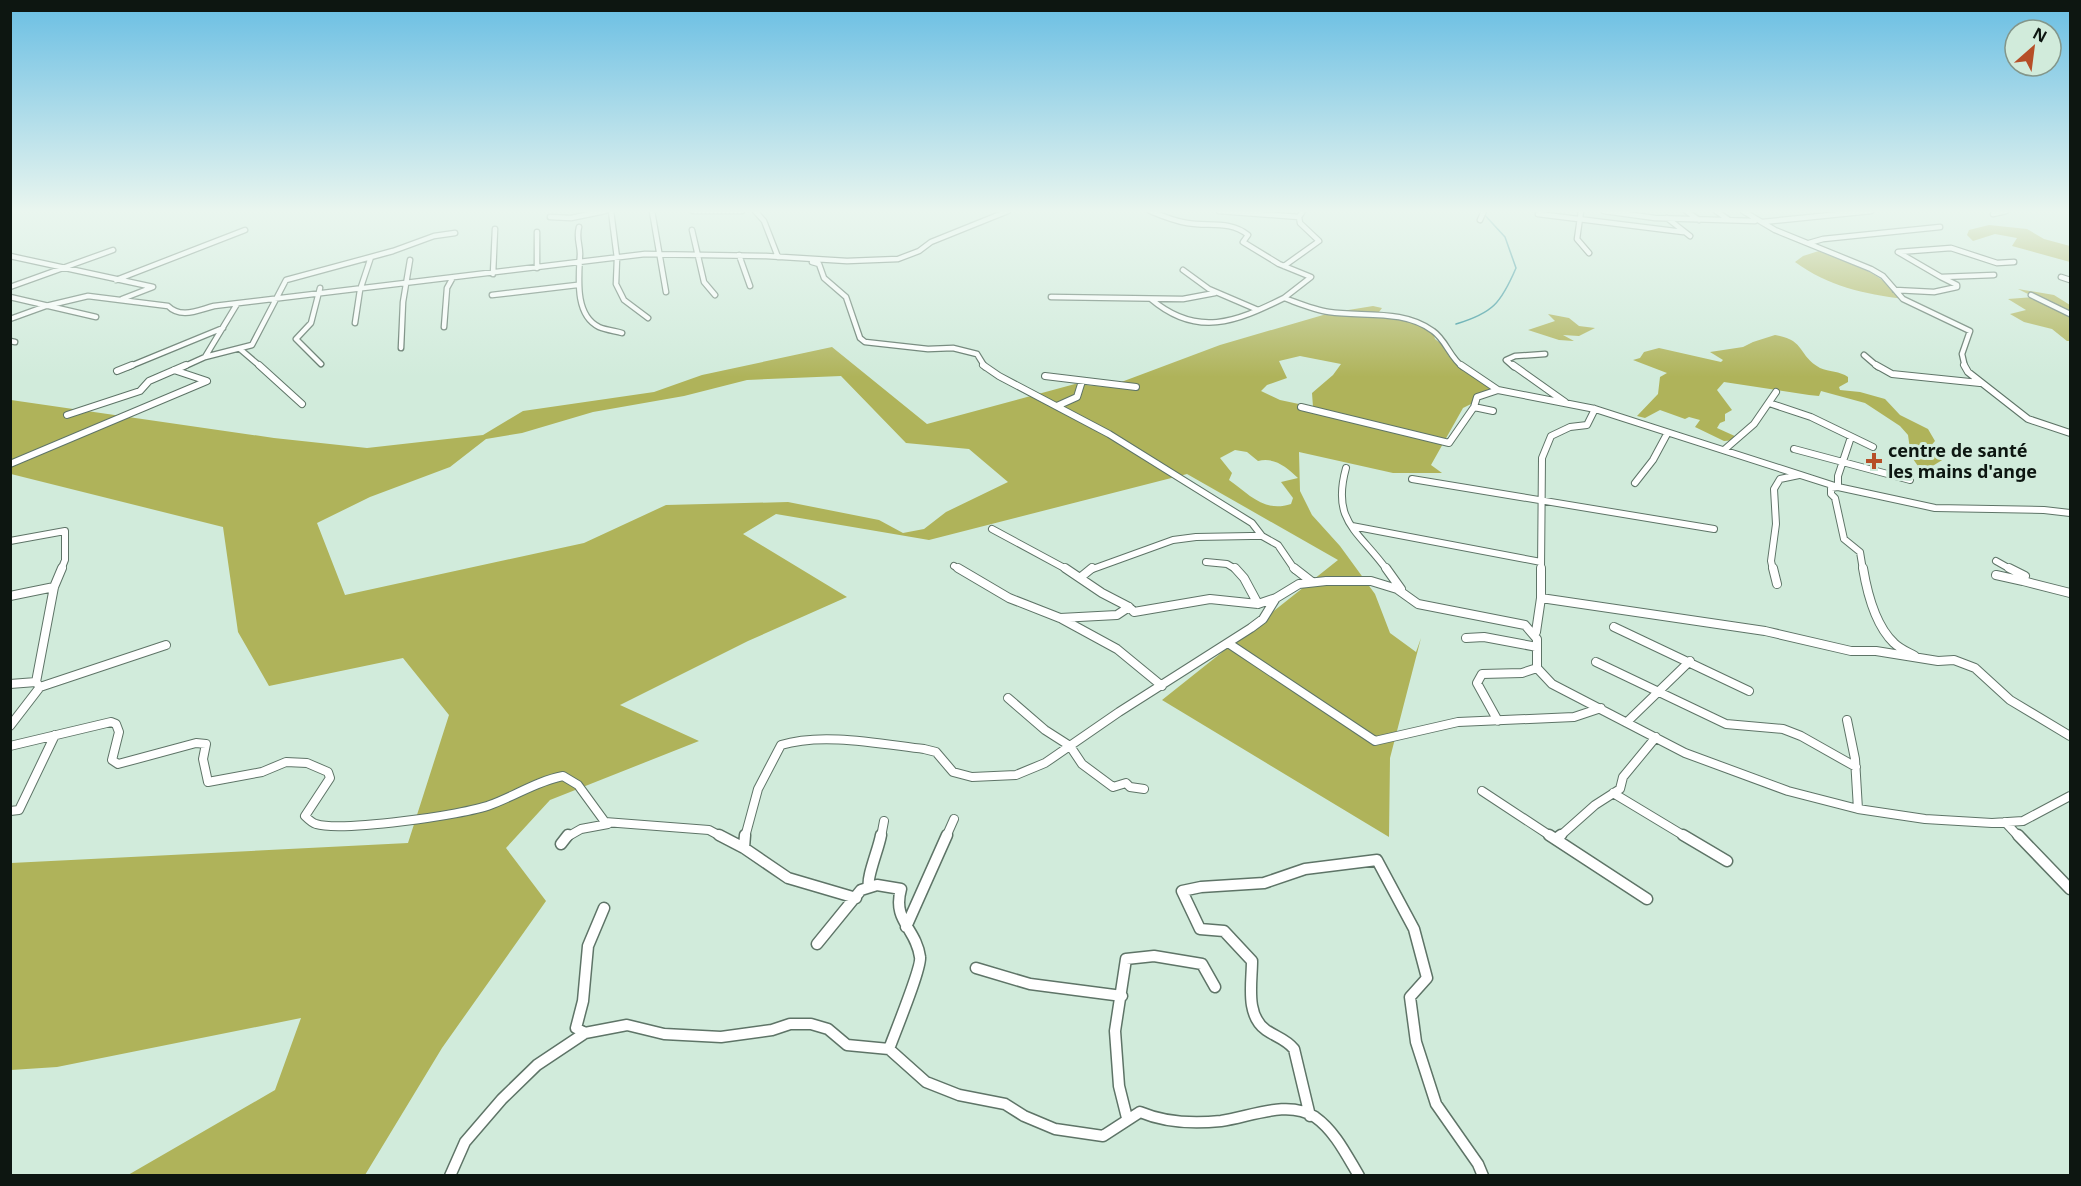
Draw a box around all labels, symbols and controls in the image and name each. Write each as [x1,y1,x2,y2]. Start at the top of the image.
north arrow [2003,18,2063,78]
text: N [2029,22,2051,48]
place label: centre de santé les mains d'ange [1888,438,2037,483]
marker: centre de santé les mains d'ange [1865,452,1883,470]

